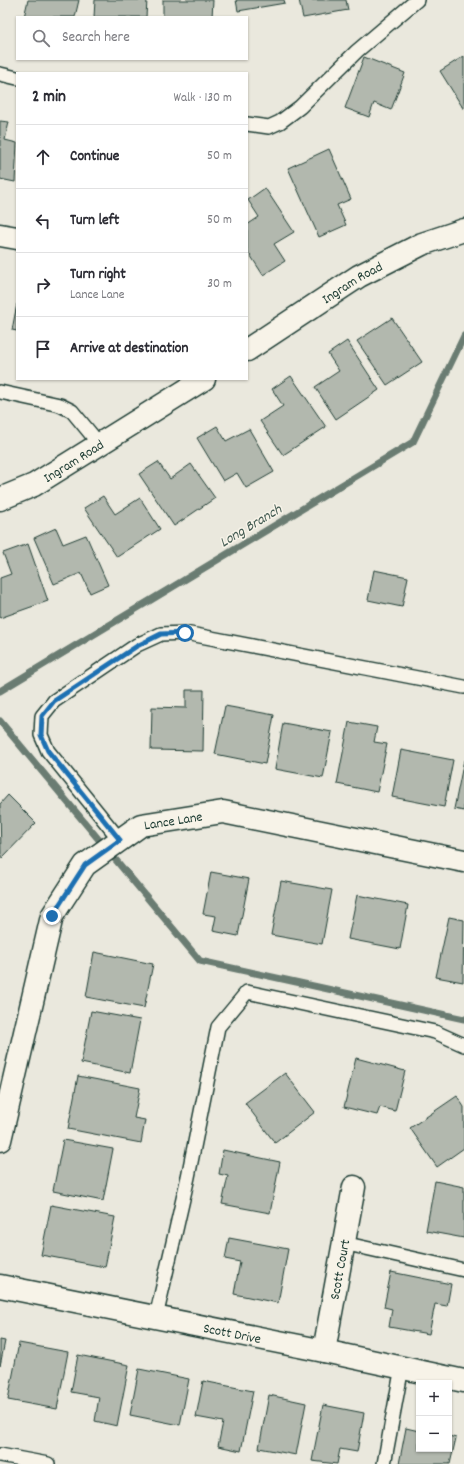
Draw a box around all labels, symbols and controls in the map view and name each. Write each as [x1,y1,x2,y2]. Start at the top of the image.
search box [16,16,248,60]
icon: search [30,27,52,49]
text: Search here [62,27,130,49]
text: 2 min [32,86,66,110]
text: Walk · 130 m [173,89,232,108]
icon: ahead [32,146,54,168]
text: Continue [70,146,119,168]
text: 50 m [207,147,232,166]
icon: left [32,210,54,232]
text: Turn left [70,210,119,232]
text: 50 m [207,211,232,230]
street label: Ingram Road [319,258,386,310]
text: Turn right [70,264,126,286]
icon: right [32,274,54,296]
text: 30 m [207,275,232,294]
text: Lance Lane [70,286,124,305]
icon: arrive [32,338,54,360]
text: Arrive at destination [70,338,188,360]
street label: Ingram Road [40,436,108,489]
water label: Long Branch [216,499,287,554]
route start [176,624,194,642]
street label: Lance Lane [143,807,204,836]
route end [43,907,61,925]
street label: Scott Court [326,1238,356,1302]
street label: Scott Drive [201,1319,263,1350]
map controls [416,1380,452,1452]
button: + [416,1380,452,1416]
button: − [416,1416,452,1452]

